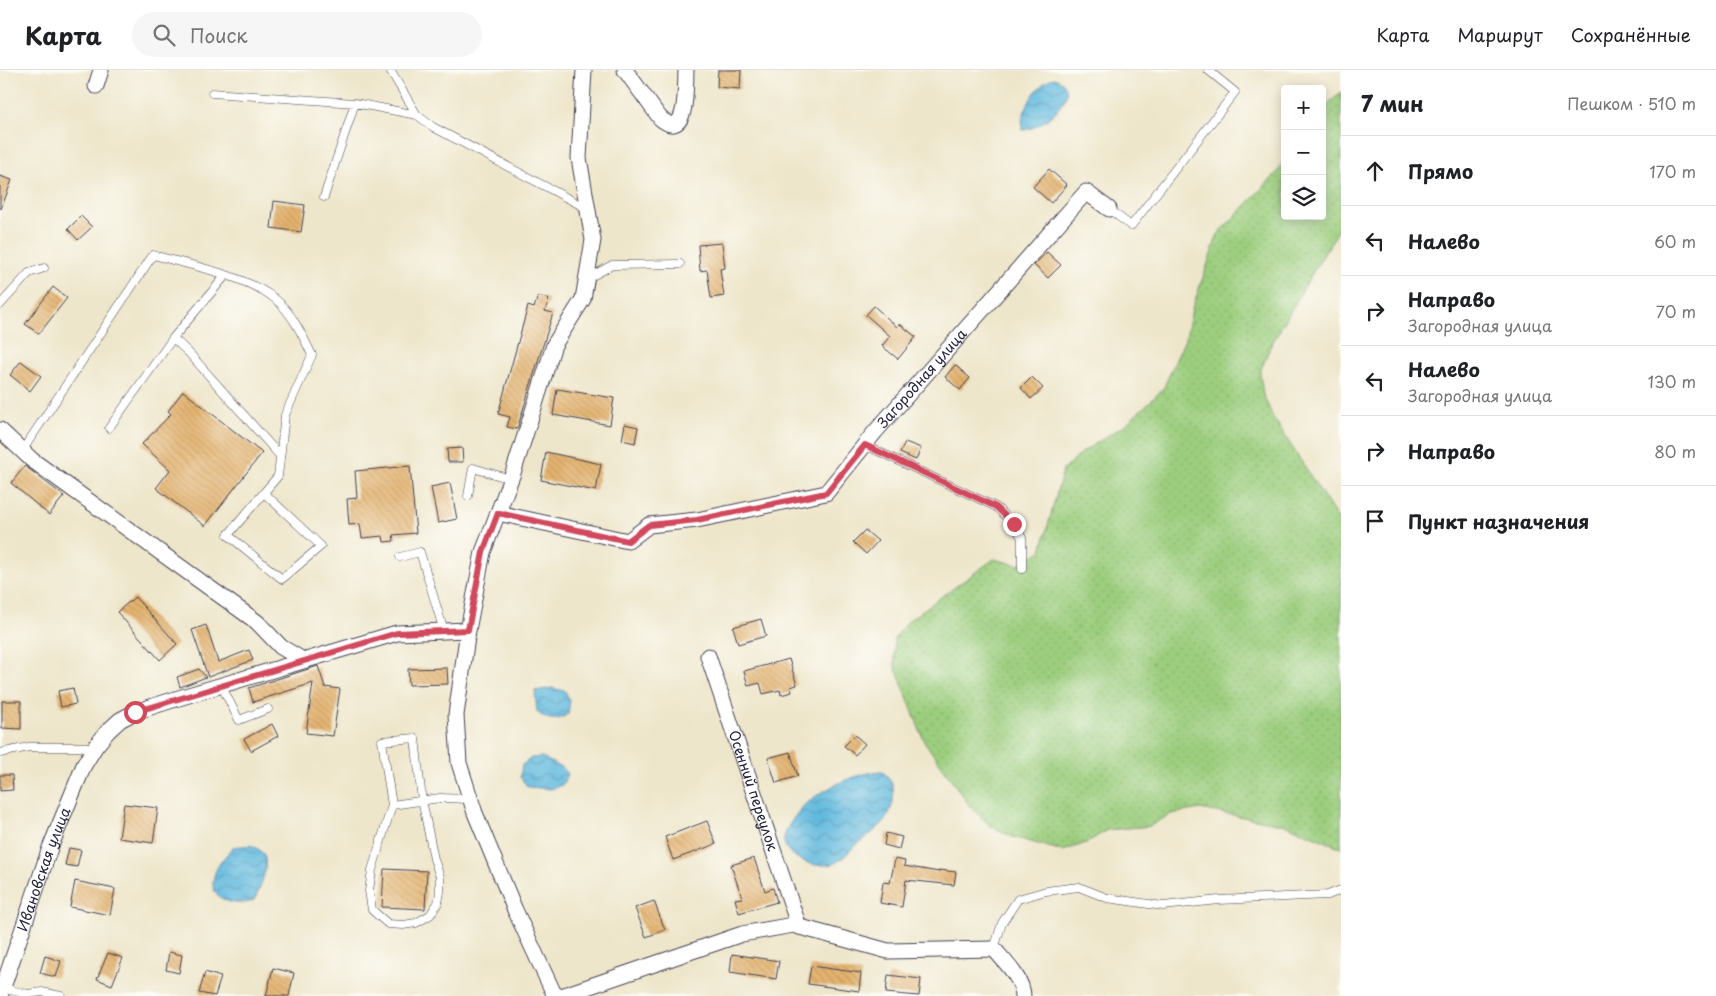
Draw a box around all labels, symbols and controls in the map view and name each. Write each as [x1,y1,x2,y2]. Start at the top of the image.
search box [132,12,482,57]
text: Карта [25,17,102,53]
icon: search [150,21,178,49]
text: Поиск [190,21,248,49]
text: Карта [1377,21,1429,48]
text: Маршрут [1457,21,1543,48]
text: Сохранённые [1571,21,1691,48]
map controls [1281,85,1326,220]
button: + [1281,85,1326,130]
text: 7 мин [1361,87,1424,119]
text: Пешком · 510 m [1567,91,1696,115]
button: − [1281,130,1326,175]
icon: ahead [1361,157,1389,185]
text: Прямо [1408,157,1473,185]
text: 170 m [1650,159,1696,183]
button: layers [1281,175,1326,220]
icon: left [1361,227,1389,255]
text: Налево [1408,227,1480,255]
text: 60 m [1654,229,1696,253]
text: Направо [1408,285,1495,313]
icon: right [1361,297,1389,325]
text: 70 m [1656,299,1696,323]
text: Загородная улица [1408,313,1552,337]
street label: Загородная улица [872,324,971,432]
text: Налево [1408,355,1480,383]
icon: left [1361,367,1389,395]
text: 130 m [1648,369,1696,393]
text: Загородная улица [1408,383,1552,407]
icon: right [1361,437,1389,465]
text: Направо [1408,437,1495,465]
text: 80 m [1654,439,1696,463]
icon: arrive [1361,507,1389,535]
text: Пункт назначения [1408,507,1589,535]
route end [1003,513,1026,536]
route start [124,701,147,724]
street label: Осенний переулок [724,728,784,854]
street label: Ивановская улица [12,804,76,934]

